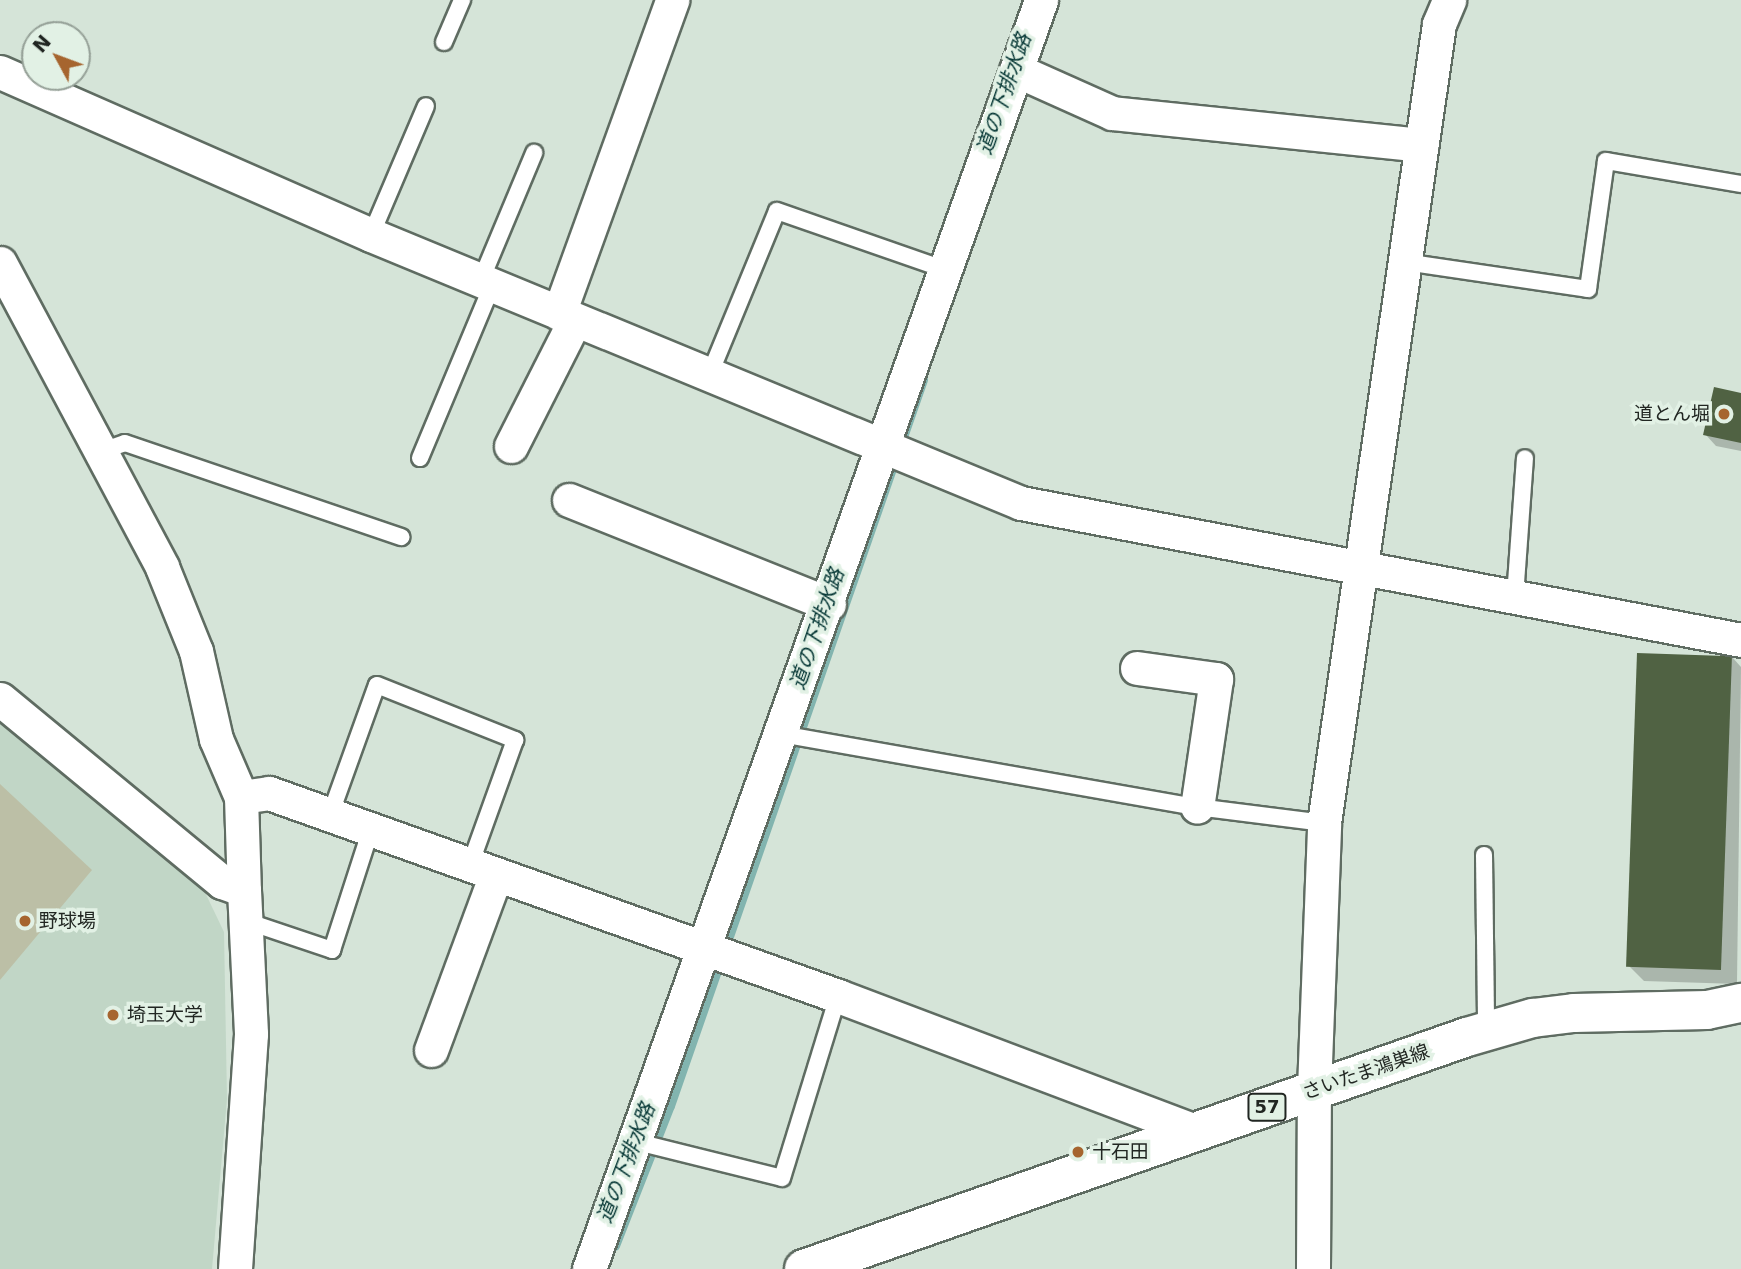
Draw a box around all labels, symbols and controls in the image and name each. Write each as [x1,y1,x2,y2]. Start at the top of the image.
north arrow [21,21,91,91]
text: N [28,30,55,57]
water label: 道の下排水路 [972,30,1036,158]
place label: 道とん堀 [1634,403,1710,425]
marker: 道とん堀 [1716,406,1732,422]
water label: 道の下排水路 [785,565,849,693]
place label: 野球場 [39,910,96,932]
marker: 野球場 [17,913,33,929]
place label: 埼玉大学 [127,1004,203,1026]
marker: 埼玉大学 [105,1007,121,1023]
street label: さいたま鴻巣線 [1299,1040,1433,1104]
road number: 57 [1246,1092,1288,1122]
water label: 道の下排水路 [592,1100,660,1226]
place label: 十石田 [1092,1141,1149,1163]
marker: 十石田 [1070,1144,1086,1160]

